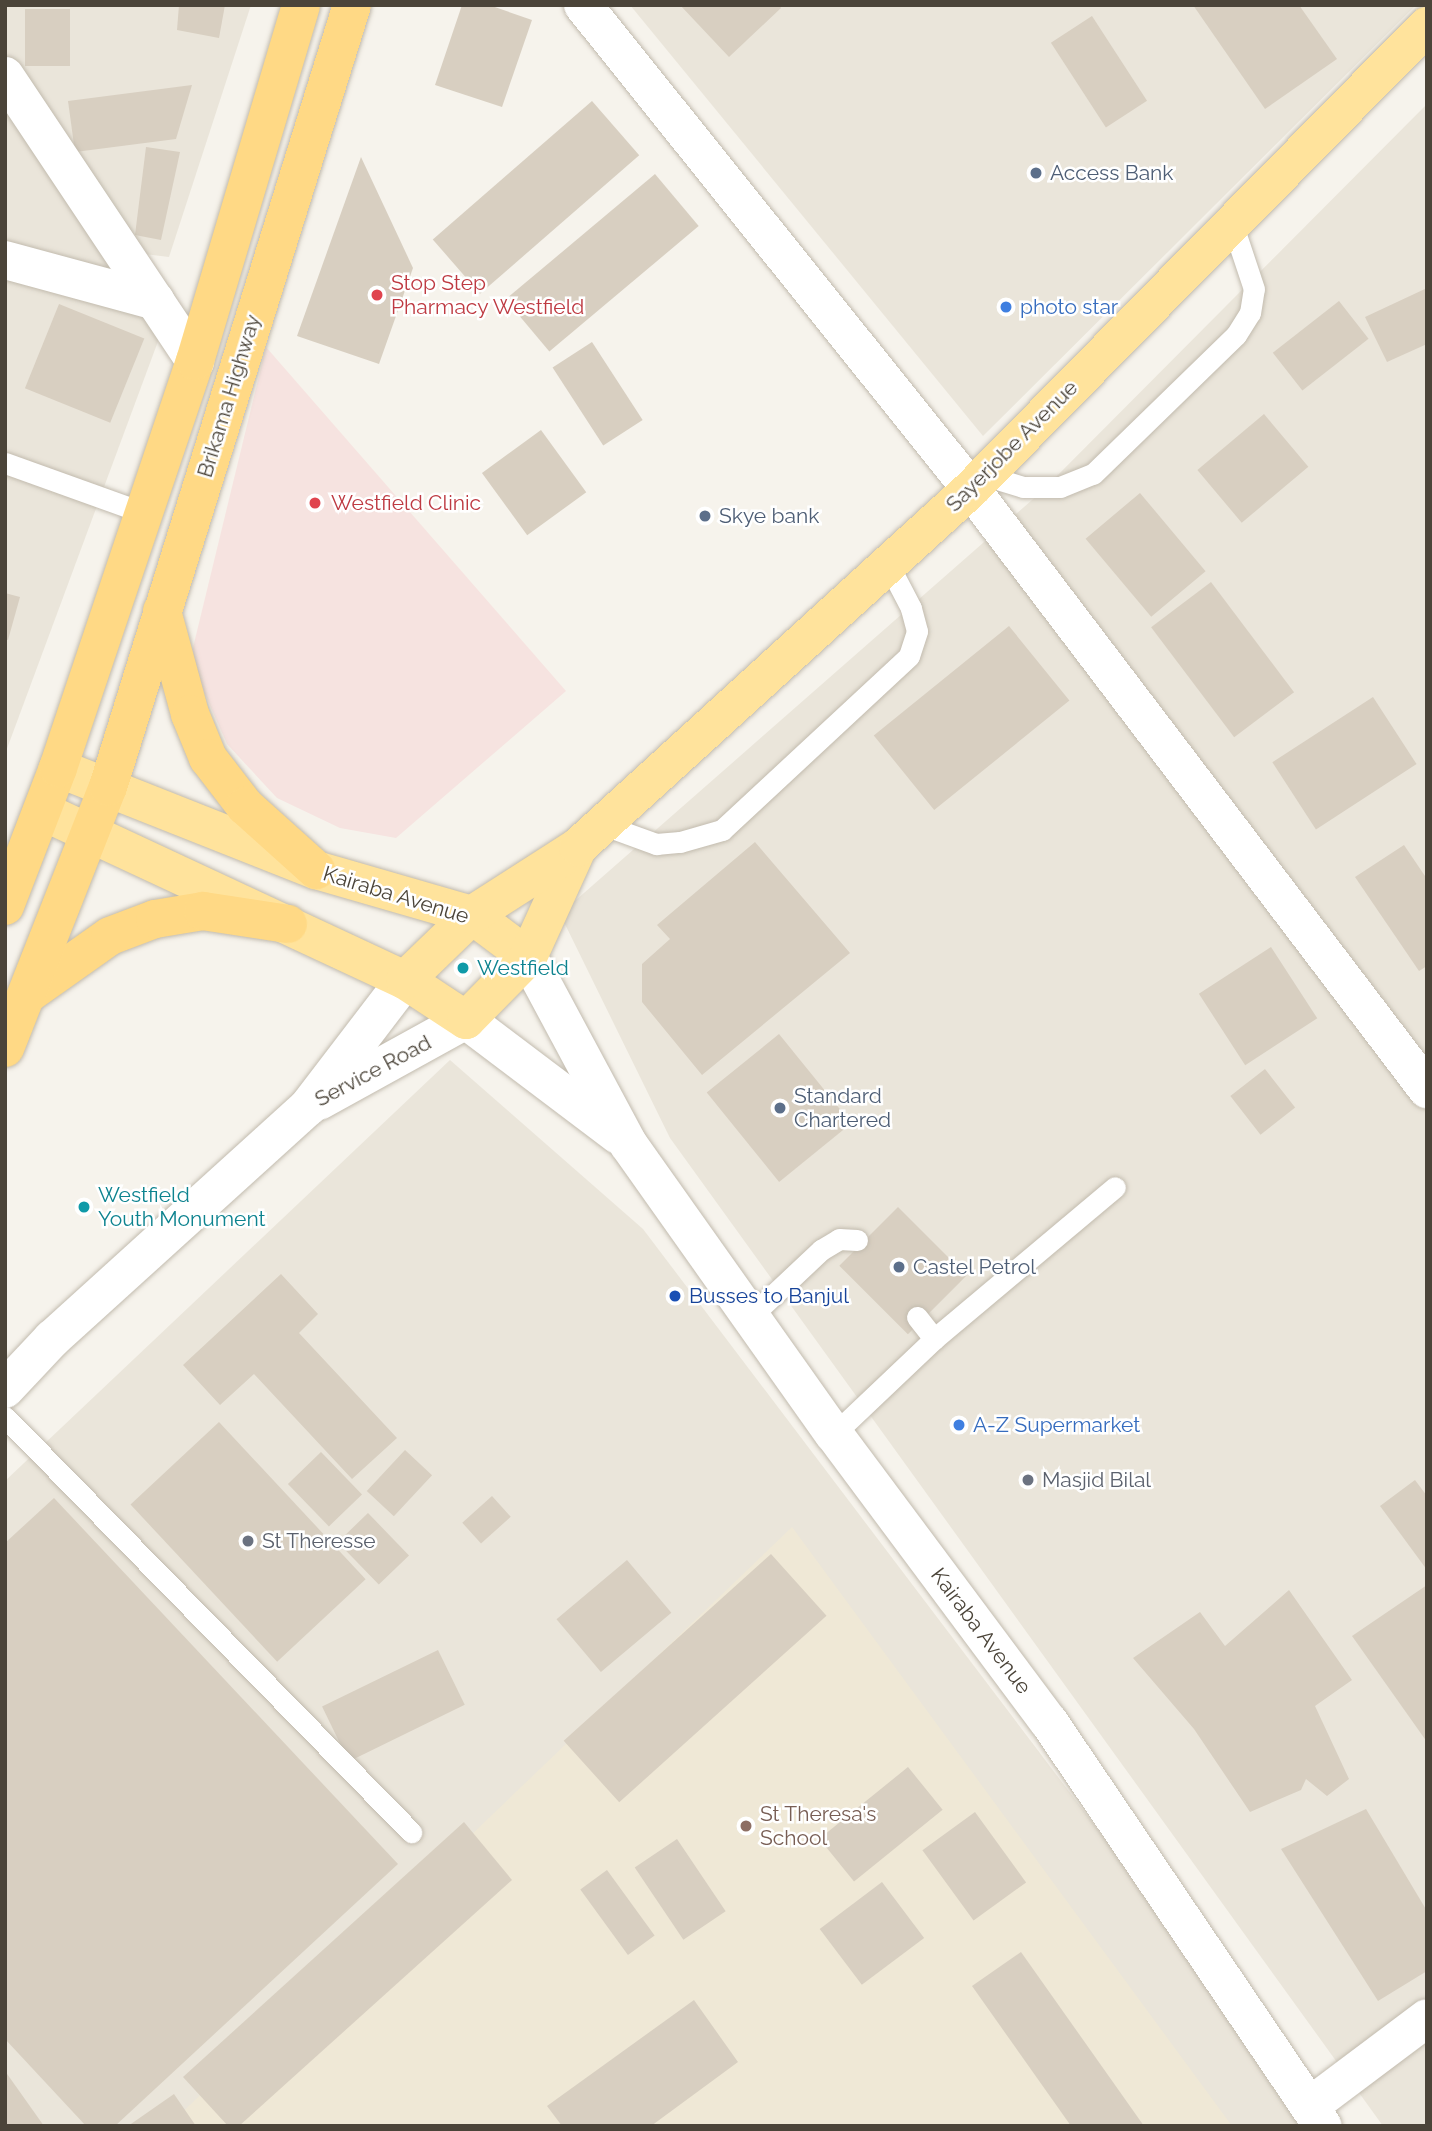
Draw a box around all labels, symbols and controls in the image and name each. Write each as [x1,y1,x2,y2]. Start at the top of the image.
place label: Access Bank [1050,160,1173,186]
marker: Access Bank [1028,165,1044,181]
place label: Stop Step Pharmacy Westfield [391,270,586,320]
marker: Stop Step Pharmacy Westfield [369,287,385,303]
place label: photo star [1020,294,1118,320]
marker: photo star [998,299,1014,315]
street label: Brikama Highway [192,312,266,480]
street label: Sayerjobe Avenue [941,375,1083,517]
place label: Westfield Clinic [331,490,481,516]
marker: Westfield Clinic [305,493,325,513]
place label: Skye bank [719,503,819,529]
marker: Skye bank [697,508,713,524]
street label: Kairaba Avenue [320,861,472,929]
place label: Westfield [477,955,569,981]
marker: Westfield [455,960,471,976]
street label: Service Road [311,1030,435,1112]
place label: Standard Chartered [794,1083,891,1133]
marker: Standard Chartered [772,1100,788,1116]
place label: Westfield Youth Monument [98,1182,266,1232]
marker: Westfield Youth Monument [76,1199,92,1215]
place label: Castel Petrol [913,1254,1037,1280]
marker: Castel Petrol [891,1259,907,1275]
place label: Busses to Banjul [689,1283,849,1309]
marker: Busses to Banjul [667,1288,683,1304]
place label: A-Z Supermarket [973,1412,1140,1438]
marker: A-Z Supermarket [951,1417,967,1433]
place label: Masjid Bilal [1042,1467,1151,1493]
marker: Masjid Bilal [1020,1472,1036,1488]
place label: St Theresse [262,1528,376,1554]
marker: St Theresse [240,1533,256,1549]
street label: Kairaba Avenue [925,1563,1037,1699]
place label: St Theresa's School [760,1801,877,1851]
marker: St Theresa's School [738,1818,754,1834]

